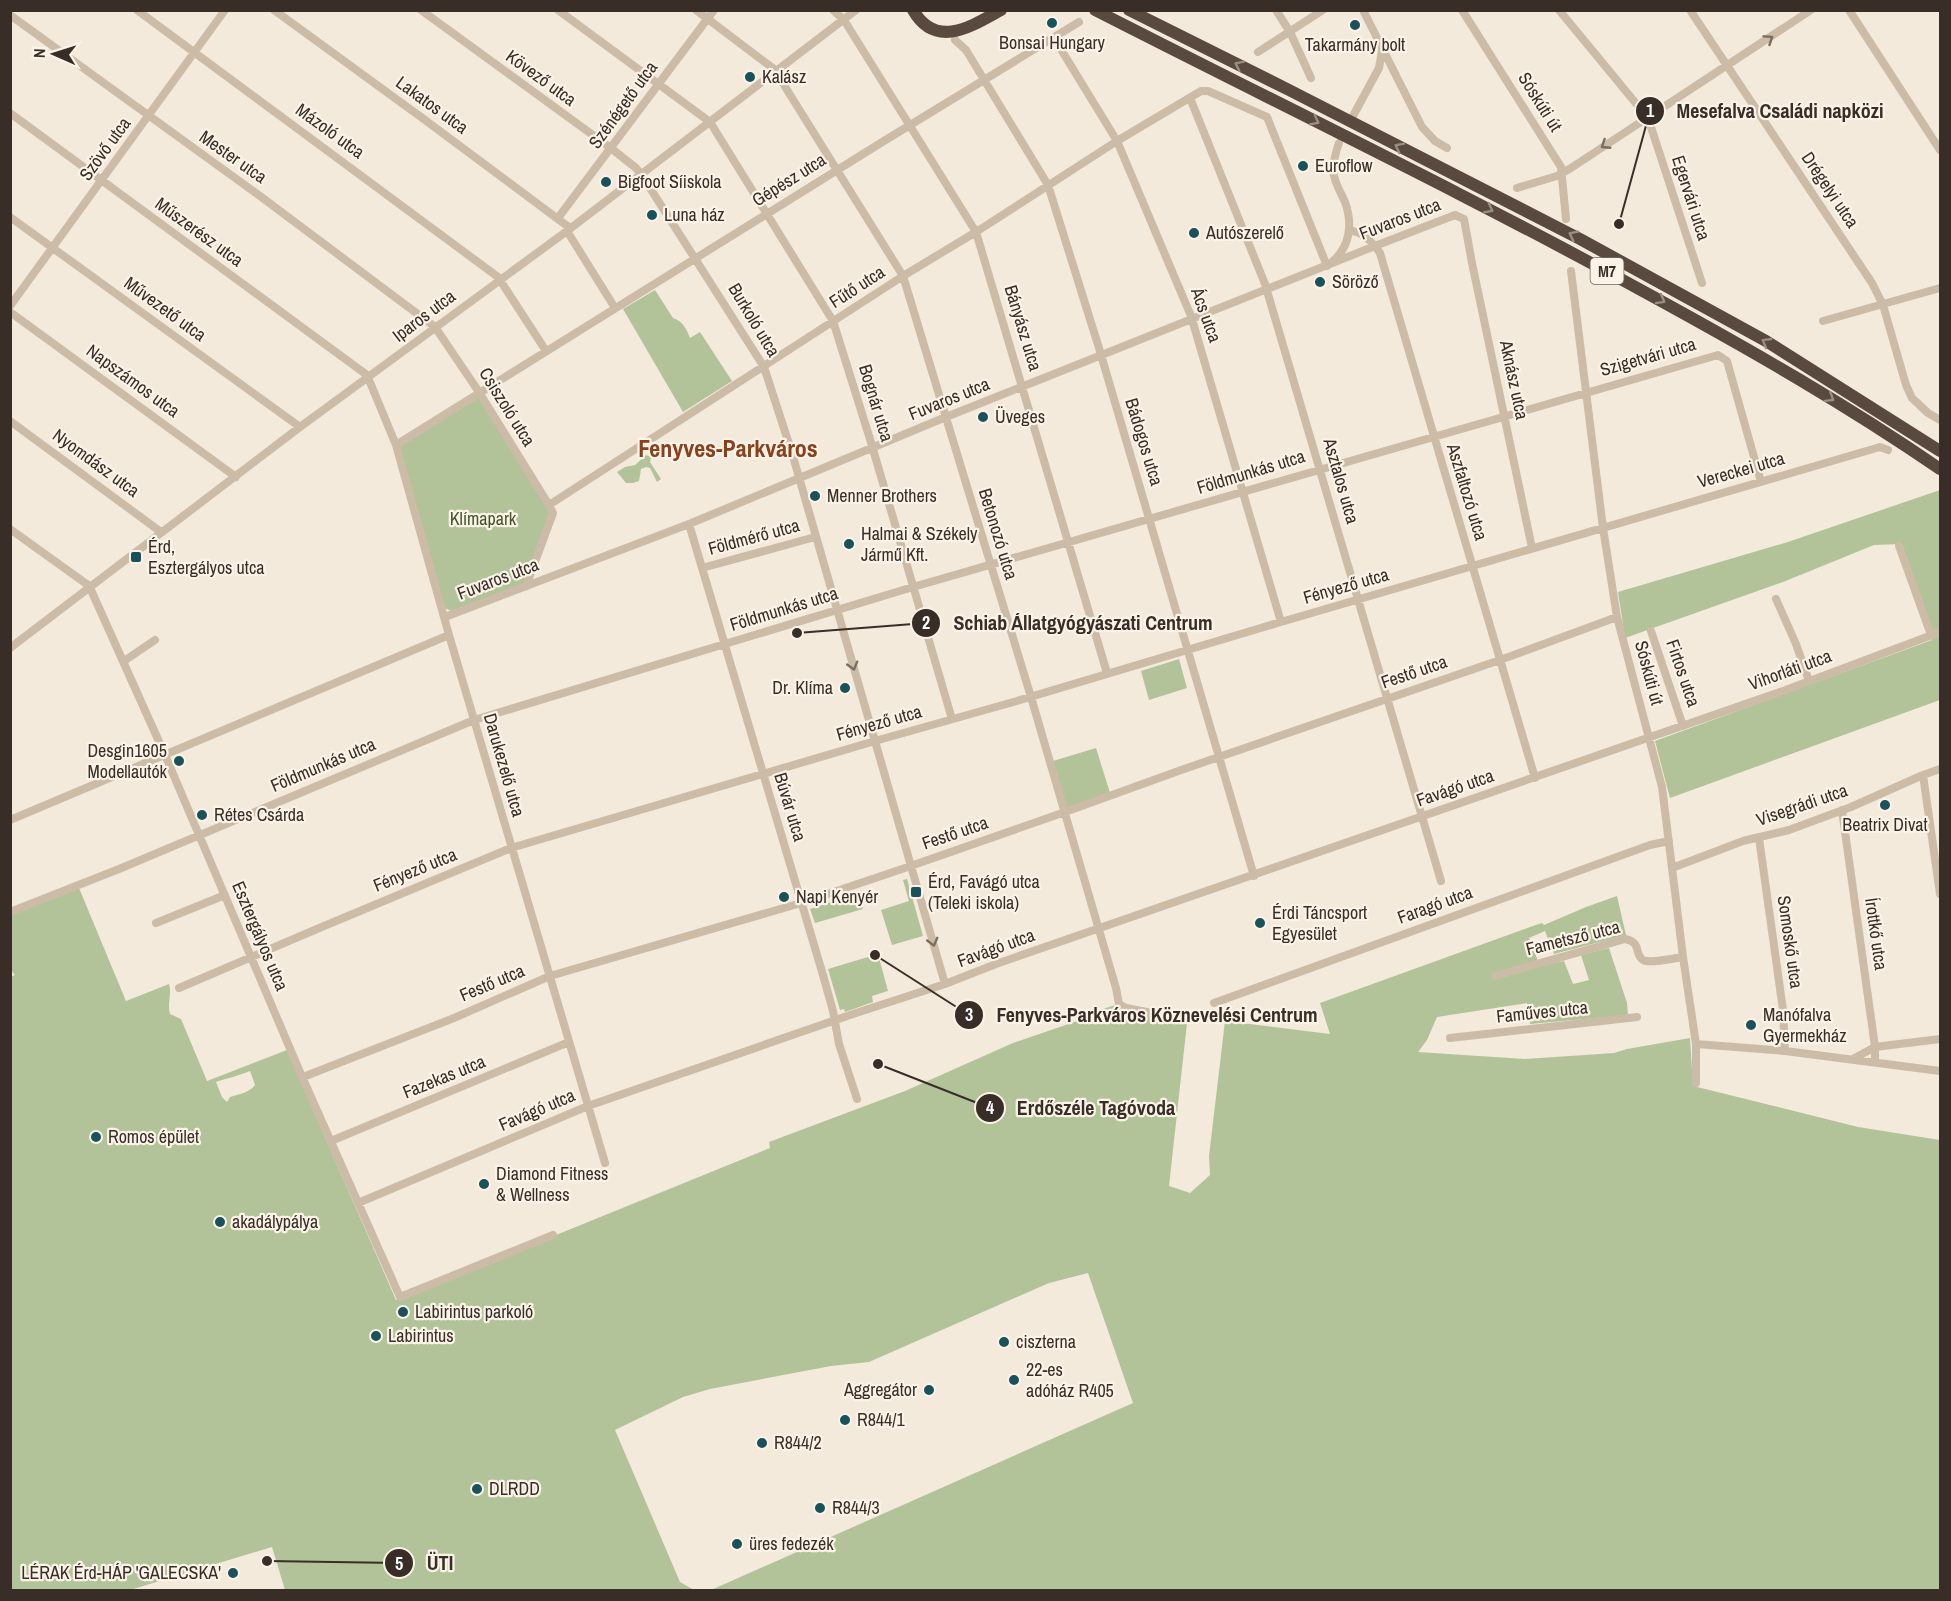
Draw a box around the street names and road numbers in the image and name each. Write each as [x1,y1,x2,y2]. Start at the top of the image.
street label: Kövező utca [501,44,582,112]
street label: Szénégető utca [582,56,663,154]
street label: Sóskúti út [1512,67,1568,136]
street label: Lakatos utca [391,70,473,139]
street label: Mázoló utca [291,97,370,164]
street label: Szövő utca [73,112,136,186]
street label: Mester utca [195,124,272,189]
street label: Gépész utca [747,147,831,212]
street label: Drégelyi utca [1796,147,1865,233]
street label: Egervári utca [1666,152,1717,243]
street label: Műszerész utca [150,191,248,272]
street label: Fuvaros utca [1356,192,1444,245]
road number: M7 [1590,258,1624,284]
street label: Fűtő utca [824,259,889,314]
street label: Művezető utca [119,270,211,347]
street label: Burkoló utca [723,278,786,361]
street label: Bányász utca [999,282,1048,374]
street label: Ács utca [1185,283,1228,346]
street label: Iparos utca [387,284,460,348]
street label: Szigetvári utca [1597,331,1699,382]
street label: Aknász utca [1494,337,1535,422]
street label: Napszámos utca [81,338,185,423]
street label: Bognár utca [853,361,900,445]
street label: Csiszoló utca [473,363,542,451]
street label: Fuvaros utca [905,371,993,426]
street label: Bádogos utca [1119,395,1170,489]
street label: Nyomdász utca [48,423,145,503]
street label: Asztalos utca [1317,434,1366,527]
street label: Aszfaltozó utca [1441,439,1494,543]
street label: Földmunkás utca [1194,443,1308,500]
street label: Vereckei utca [1694,445,1787,494]
street label: Betonozó utca [973,485,1024,583]
street label: Földmérő utca [705,512,802,561]
street label: Fuvaros utca [454,552,542,605]
street label: Fényező utca [1300,561,1392,610]
street label: Földmunkás utca [727,580,841,637]
street label: Firtos utca [1660,636,1707,710]
street label: Sóskúti út [1629,638,1670,708]
street label: Vihorláti utca [1745,643,1835,696]
street label: Festő utca [1378,649,1450,694]
street label: Fényező utca [833,698,925,747]
street label: Darukezelő utca [478,710,531,820]
street label: Földmunkás utca [267,731,379,798]
street label: Favágó utca [1413,763,1497,812]
street label: Búvár utca [768,769,813,844]
street label: Visegrádi utca [1753,777,1851,832]
street label: Festő utca [919,810,991,855]
street label: Fényező utca [369,841,460,898]
street label: Esztergályos utca [226,877,295,994]
street label: Faragó utca [1394,879,1476,930]
street label: Somoskő utca [1772,894,1809,990]
street label: Írottkő utca [1859,896,1894,972]
street label: Fametsző utca [1523,914,1623,961]
street label: Favágó utca [954,922,1038,973]
street label: Festő utca [456,958,528,1007]
street label: Faműves utca [1495,994,1589,1029]
street label: Fazekas utca [399,1049,489,1104]
street label: Favágó utca [495,1082,579,1137]

